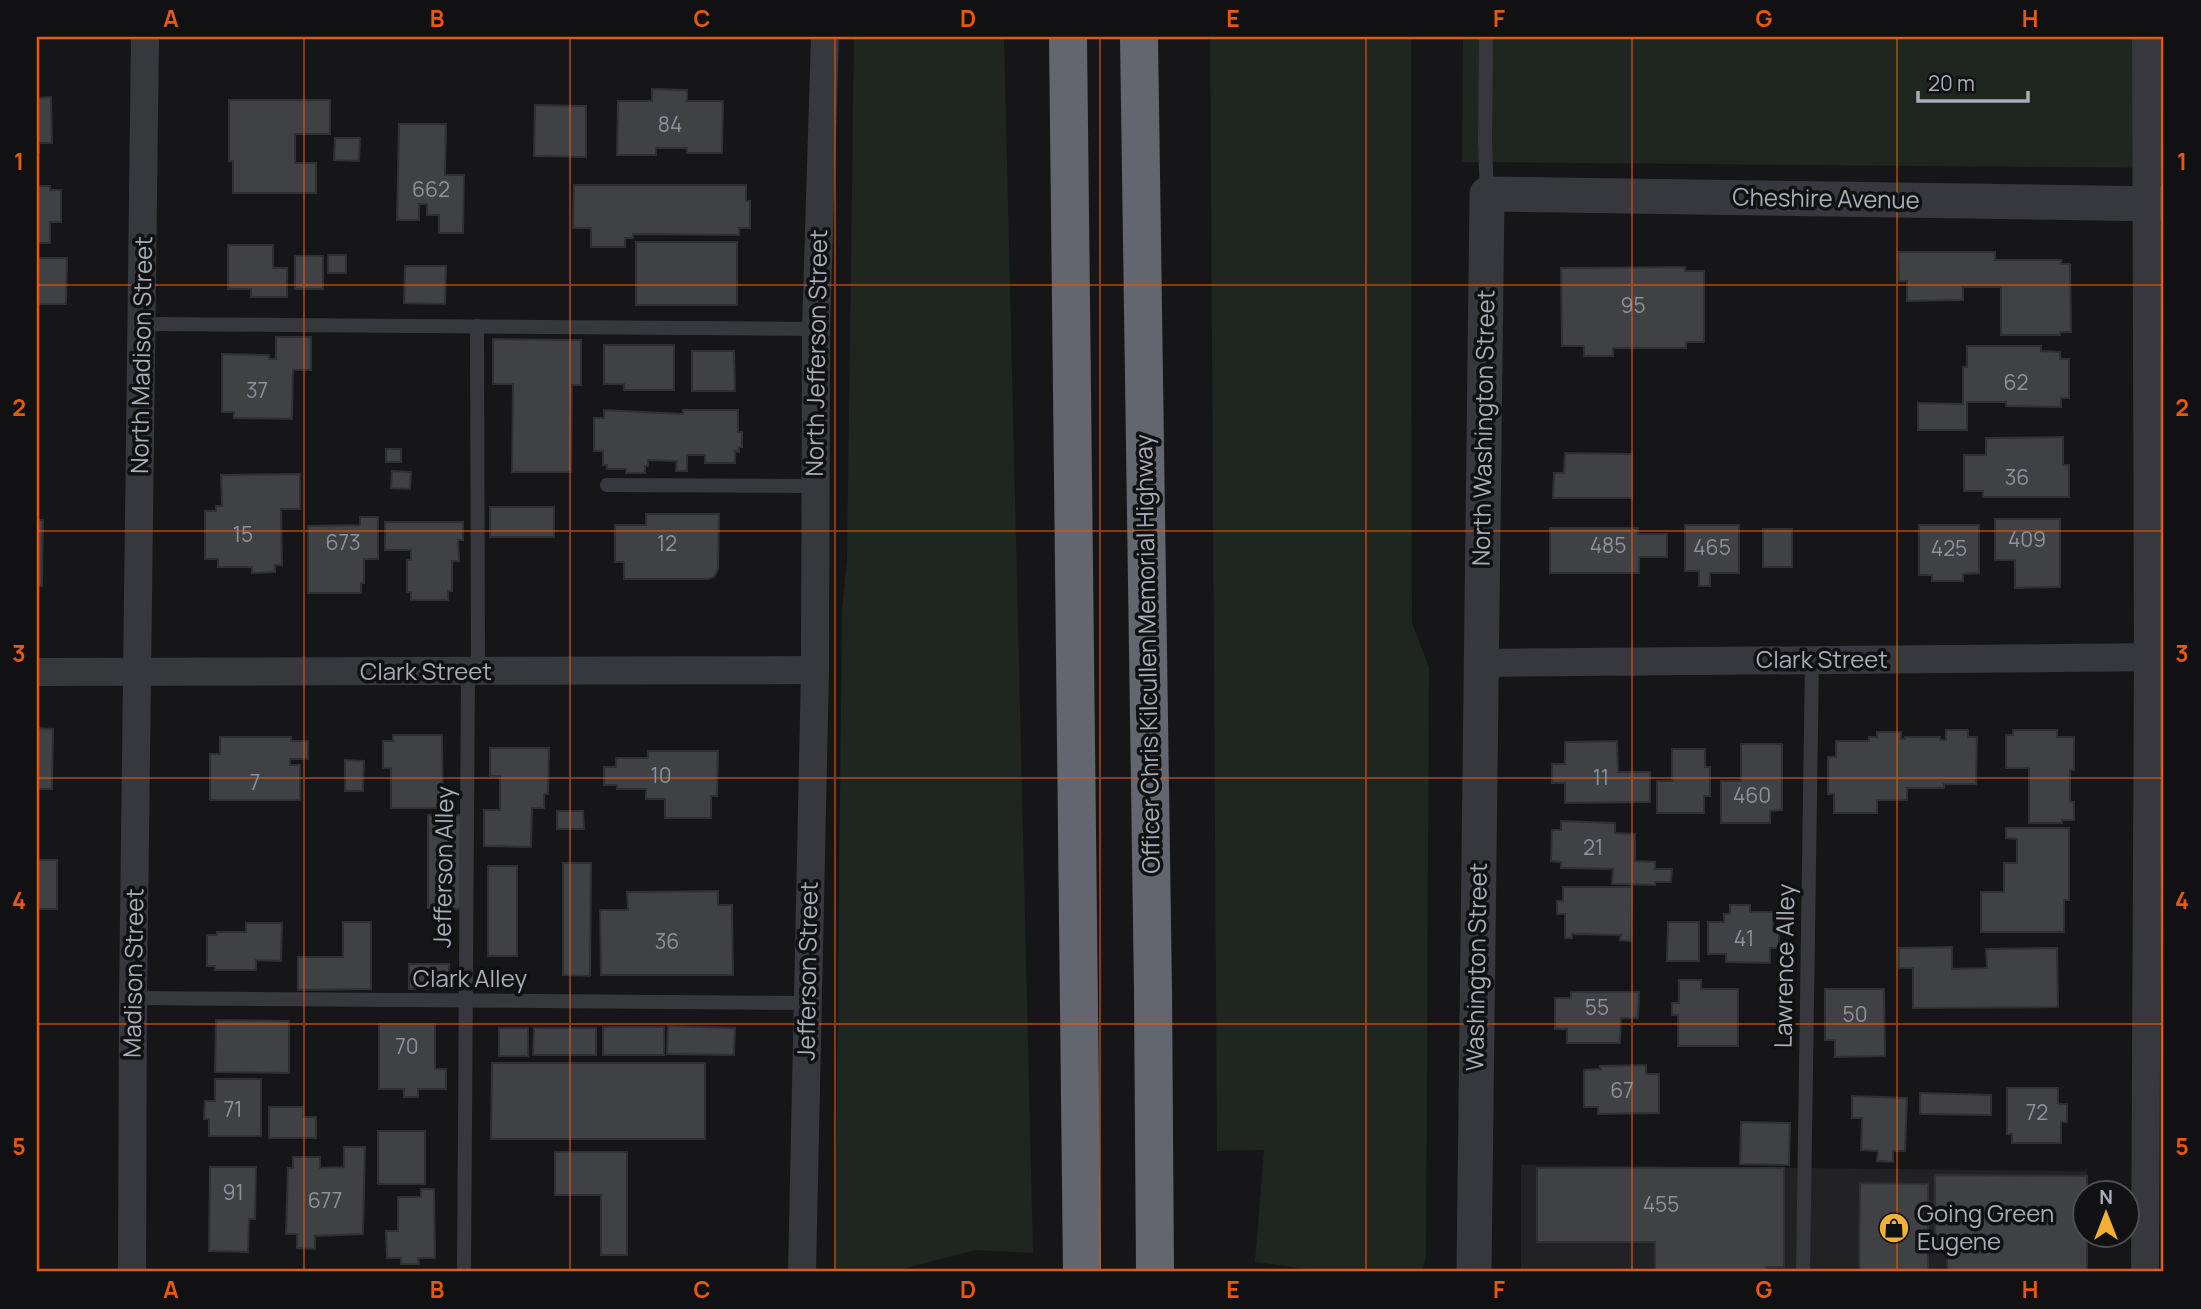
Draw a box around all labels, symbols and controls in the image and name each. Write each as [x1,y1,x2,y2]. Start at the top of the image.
text: A [163,2,179,34]
text: B [430,2,444,34]
text: C [694,2,711,34]
text: D [960,2,976,34]
text: E [1226,2,1240,34]
text: F [1493,2,1505,34]
text: G [1756,2,1773,34]
text: H [2022,2,2038,34]
scale bar [1918,60,2028,104]
text: 20 m [1928,69,1975,97]
house number: 84 [658,110,682,138]
text: 1 [14,145,24,177]
text: 1 [2177,145,2187,177]
house number: 662 [412,175,450,203]
street label: Cheshire Avenue [1732,179,1920,216]
street label: North Jefferson Street [797,229,834,477]
street label: North Madison Street [122,236,159,474]
street label: North Washington Street [1464,289,1501,566]
house number: 95 [1620,291,1646,319]
house number: 62 [2003,368,2029,396]
house number: 37 [246,376,268,404]
text: 2 [12,391,26,423]
text: 2 [2175,391,2189,423]
street label: Officer Chris Kilcullen Memorial Highway [1126,434,1167,874]
house number: 36 [2005,463,2029,491]
house number: 15 [233,520,253,548]
house number: 409 [2008,525,2046,553]
house number: 673 [325,528,361,556]
house number: 12 [657,529,677,557]
house number: 485 [1590,531,1626,559]
house number: 465 [1693,533,1731,561]
house number: 425 [1931,534,1967,562]
text: 3 [12,637,26,669]
text: 3 [2175,637,2189,669]
street label: Clark Street [1756,642,1888,675]
street label: Clark Street [360,654,492,687]
house number: 10 [651,761,672,789]
house number: 11 [1593,763,1609,791]
house number: 7 [250,768,260,796]
house number: 460 [1733,781,1771,809]
street label: Jefferson Alley [425,786,460,948]
house number: 21 [1583,833,1603,861]
street label: Washington Street [1457,862,1494,1072]
street label: Jefferson Street [788,881,825,1061]
street label: Lawrence Alley [1766,883,1801,1048]
text: 4 [12,884,26,916]
text: 4 [2175,884,2189,916]
street label: Madison Street [115,888,150,1058]
house number: 41 [1734,924,1754,952]
house number: 36 [655,927,679,955]
street label: Clark Alley [413,961,528,994]
house number: 55 [1585,993,1609,1021]
house number: 50 [1843,1000,1867,1028]
house number: 70 [395,1032,419,1060]
house number: 67 [1610,1076,1634,1104]
house number: 71 [224,1095,242,1123]
house number: 72 [2026,1098,2048,1126]
text: 5 [12,1130,26,1162]
text: 5 [2175,1130,2189,1162]
house number: 91 [222,1178,244,1206]
north arrow [2072,1180,2142,1250]
text: N [2099,1184,2113,1210]
house number: 677 [308,1186,342,1214]
house number: 455 [1643,1190,1679,1218]
place label: Going Green Eugene [1917,1196,2054,1257]
shop icon: Going Green Eugene [1877,1211,1911,1245]
text: A [163,1273,179,1305]
text: B [430,1273,444,1305]
text: C [694,1273,711,1305]
text: D [960,1273,976,1305]
text: E [1226,1273,1240,1305]
text: F [1493,1273,1505,1305]
text: G [1756,1273,1773,1305]
text: H [2022,1273,2038,1305]

